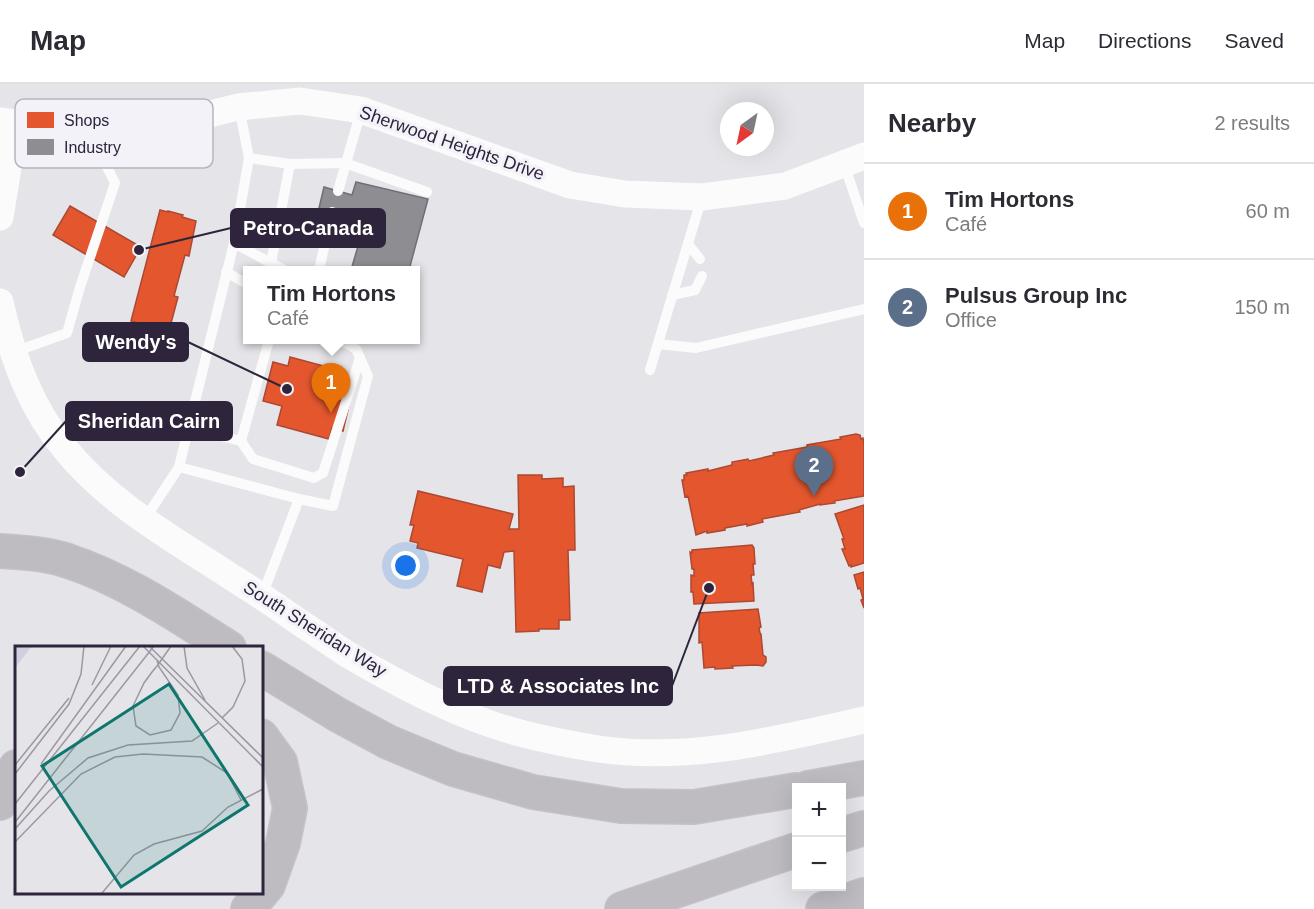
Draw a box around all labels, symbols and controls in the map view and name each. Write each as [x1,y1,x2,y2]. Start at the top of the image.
text: Map [30,25,86,56]
text: Map [1024,29,1065,52]
text: Directions [1098,29,1191,52]
text: Saved [1224,29,1284,52]
legend [15,99,213,168]
street label: Sherwood Heights Drive [357,102,547,184]
north arrow [720,102,774,156]
text: Nearby [888,108,976,138]
text: Shops [64,112,109,129]
text: 2 results [1214,112,1290,134]
text: Industry [64,139,121,156]
text: Tim Hortons [945,187,1074,212]
text: 1 [902,200,913,222]
text: 60 m [1246,200,1290,222]
callout: Petro-Canada [231,209,385,247]
text: Café [945,213,987,235]
text: Petro-Canada [243,217,374,239]
popup [243,266,420,344]
text: Tim Hortons [267,281,396,306]
text: Pulsus Group Inc [945,283,1127,308]
text: 2 [902,296,913,318]
text: 150 m [1234,296,1290,318]
text: Café [267,307,309,329]
text: Office [945,309,997,331]
callout: Wendy's [83,323,188,361]
text: Wendy's [95,331,177,353]
pin: 1 [312,364,350,413]
callout: Sheridan Cairn [66,402,232,440]
text: Sheridan Cairn [78,410,220,432]
pin: 2 [794,446,834,496]
your location [391,551,420,580]
street label: South Sheridan Way [240,577,390,681]
inset map [15,646,262,894]
callout: LTD & Associates Inc [444,667,672,705]
text: LTD & Associates Inc [457,675,659,697]
map controls [792,783,846,891]
button: + [792,783,846,837]
button: − [792,837,846,891]

